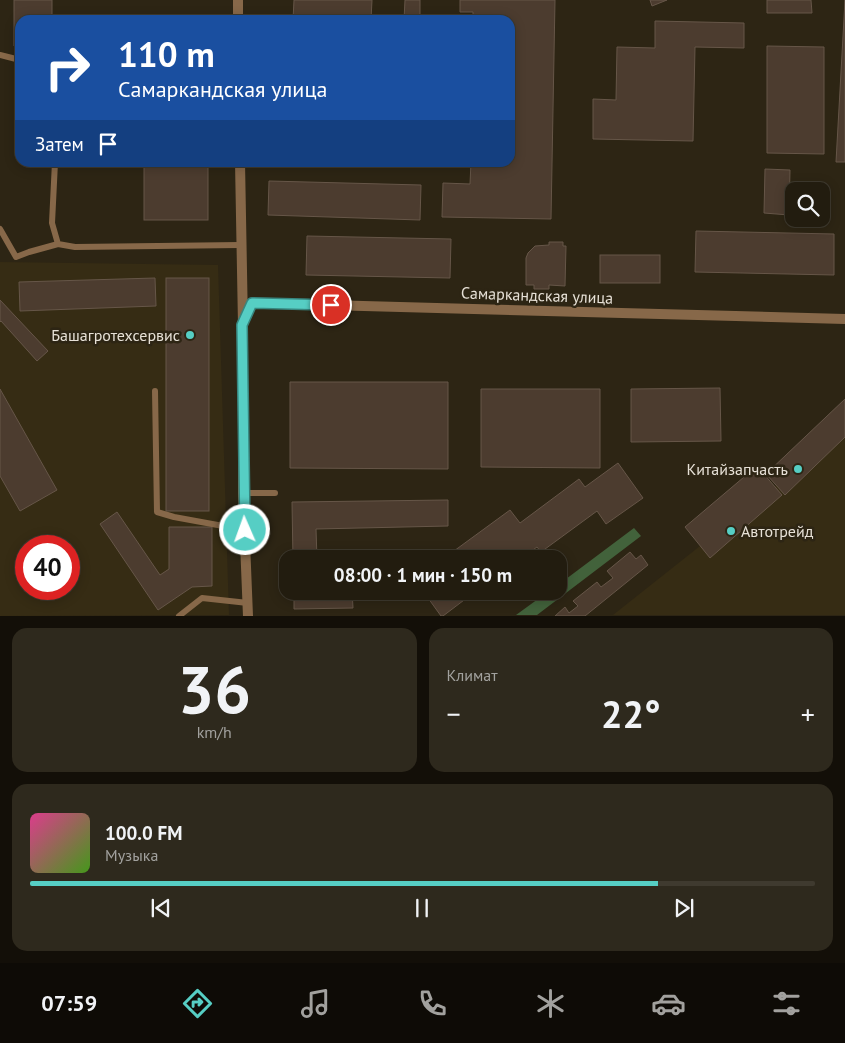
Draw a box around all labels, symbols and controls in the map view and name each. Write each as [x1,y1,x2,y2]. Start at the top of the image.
text: 110 m [118,31,215,77]
icon: right [35,35,100,100]
text: Самаркандская улица [118,75,327,103]
icon: arrive [94,130,122,158]
text: Затем [35,132,84,156]
map controls [785,182,830,227]
button: search [785,182,830,227]
street label: Самаркандская улица [461,282,613,308]
pin [310,284,352,326]
icon: arrive [317,291,345,319]
place label: Башагротехсервис [51,325,180,345]
marker: Башагротехсервис [184,329,196,341]
place label: Китайзапчасть [686,459,788,479]
marker: Китайзапчасть [792,463,804,475]
position arrow [218,503,270,555]
place label: Автотрейд [741,521,814,541]
marker: Автотрейд [725,525,737,537]
speed limit sign: 40 [15,535,80,600]
text: 08:00 · 1 мин · 150 m [334,563,512,587]
text: 36 [177,647,251,731]
text: Климат [447,665,498,685]
text: 22° [601,689,661,738]
text: − [447,695,461,732]
text: + [801,695,815,732]
text: km/h [197,722,232,742]
text: 100.0 FM [105,821,182,845]
text: Музыка [105,845,158,865]
icon: previous [147,894,175,922]
icon: pause [408,894,436,922]
icon: next [670,894,698,922]
icon: directions [180,986,215,1021]
icon: music [298,986,333,1021]
icon: phone [415,986,450,1021]
icon: climate [533,986,568,1021]
icon: car [651,986,686,1021]
icon: filters [769,986,804,1021]
text: 07:59 [41,989,97,1017]

